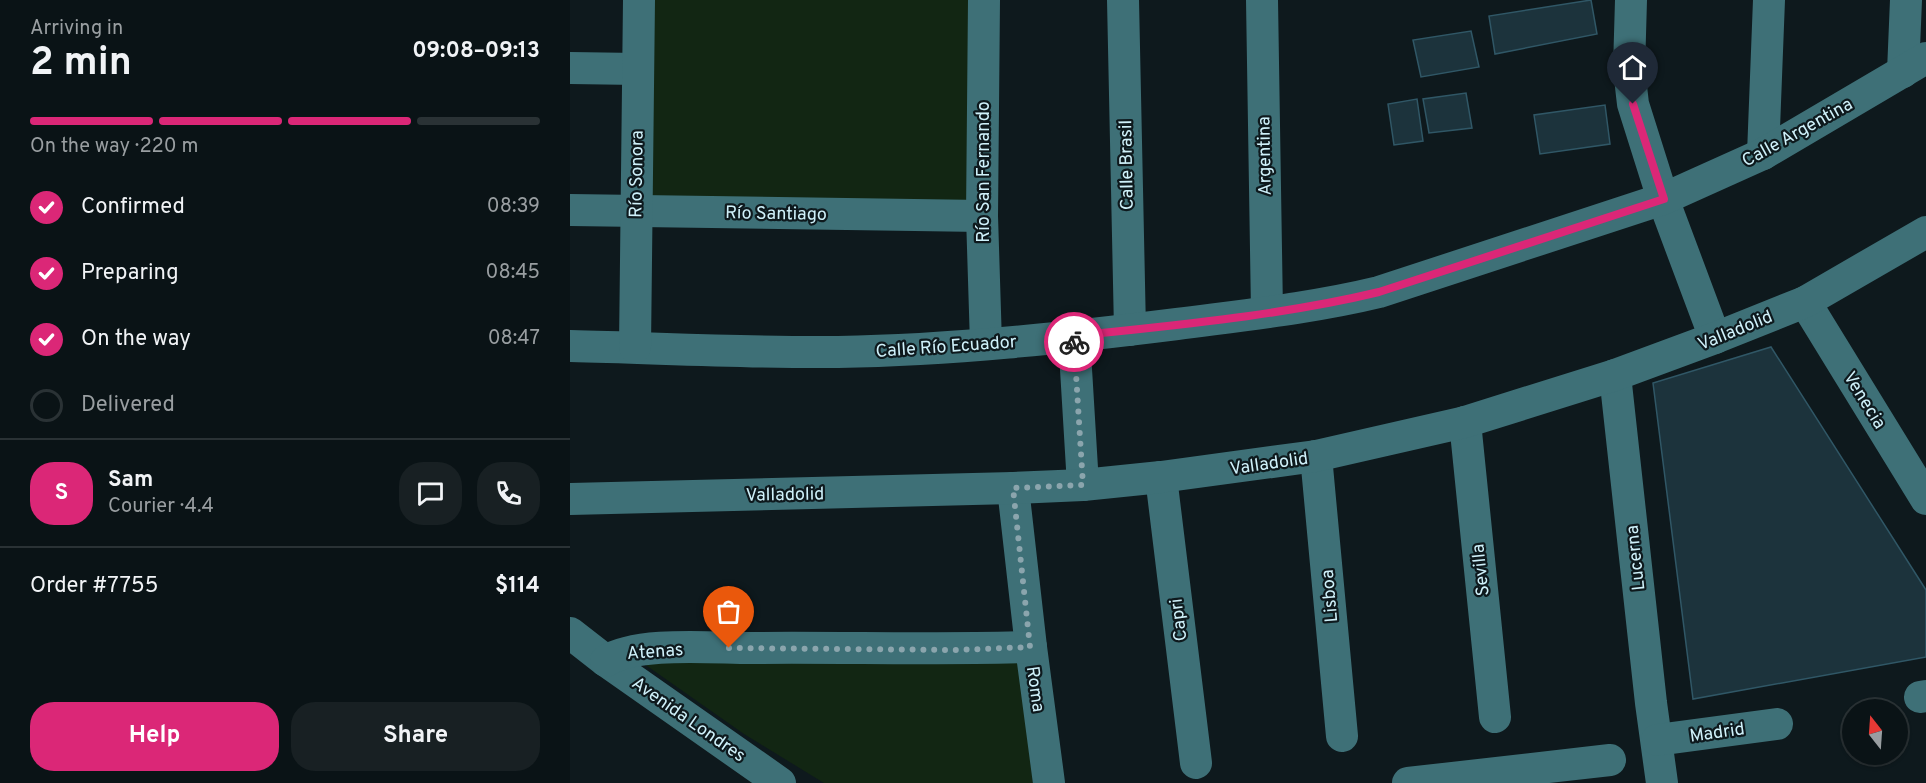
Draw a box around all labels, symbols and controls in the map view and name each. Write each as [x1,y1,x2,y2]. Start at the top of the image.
text: Arriving in [30,16,123,42]
text: 09:08–09:13 [412,38,540,65]
text: 2 min [30,40,132,89]
pin [1607,42,1658,104]
icon: home [1616,51,1649,84]
street label: Calle Argentina [1738,93,1857,173]
street label: Río San Fernando [973,101,996,243]
street label: Argentina [1253,116,1278,196]
street label: Calle Brasil [1115,120,1140,210]
street label: Río Sonora [625,130,650,218]
text: On the way · 220 m [30,134,198,160]
icon: check [30,191,63,224]
text: Confirmed [81,194,185,221]
text: 08:39 [487,194,540,220]
street label: Río Santiago [725,202,827,227]
icon: check [30,257,63,290]
text: Preparing [81,260,179,287]
text: 08:45 [486,260,540,286]
street label: Valladolid [1695,306,1776,357]
courier [1044,312,1104,372]
icon: check [30,323,63,356]
text: On the way [81,326,191,353]
text: 08:47 [488,326,540,352]
icon: bike [1058,326,1091,359]
street label: Calle Río Ecuador [875,331,1017,364]
street label: Venecia [1837,368,1890,434]
text: Delivered [81,392,175,419]
street label: Valladolid [1229,448,1310,481]
button: chat [399,462,462,525]
button: phone [477,462,540,525]
text: Sam [108,467,153,494]
text: S [55,480,68,507]
street label: Valladolid [745,483,825,508]
text: Courier · 4.4 [108,494,214,520]
street label: Lucerna [1622,524,1651,592]
street label: Sevilla [1467,543,1496,597]
street label: Lisboa [1317,568,1344,623]
text: Order #7755 [30,573,158,600]
text: $114 [495,573,540,600]
pin [703,586,754,648]
icon: bag [712,595,745,628]
street label: Capri [1165,597,1194,643]
street label: Atenas [626,639,684,666]
street label: Roma [1020,665,1049,714]
street label: Avenida Londres [627,672,750,768]
north arrow [1842,699,1908,765]
map controls [1842,699,1908,765]
button: Help [30,702,279,771]
button: Share [291,702,540,771]
street label: Madrid [1688,718,1746,749]

